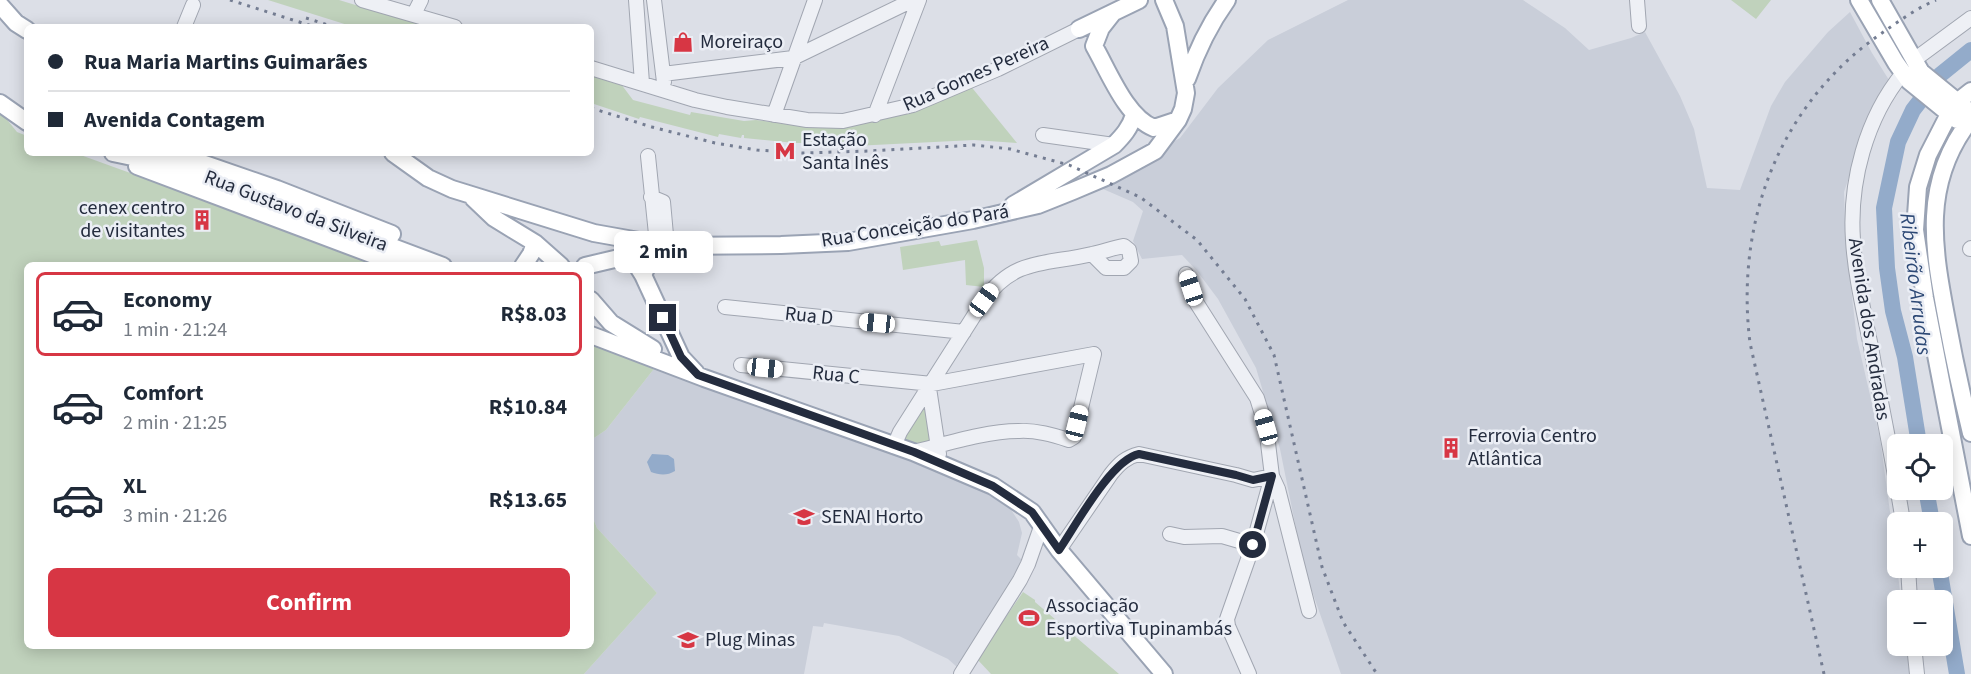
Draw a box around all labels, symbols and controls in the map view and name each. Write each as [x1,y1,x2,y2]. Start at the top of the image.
place label: Moreiraço [700,28,783,56]
street label: Rua Gomes Pereira [898,29,1054,119]
shop icon: Moreiraço [671,30,695,54]
text: Rua Maria Martins Guimarães [84,46,367,78]
text: Avenida Contagem [84,104,265,136]
place label: Estação Santa Inês [802,126,889,177]
metro station icon: Estação Santa Inês [773,139,797,163]
street label: Rua Gustavo da Silveira [200,163,392,259]
place label: cenex centro de visitantes [79,194,185,245]
street label: Rua Conceição do Pará [819,197,1011,255]
building icon: cenex centro de visitantes [190,208,214,232]
water label: Ribeirão Arrudas [1892,211,1940,357]
callout: 2 min [614,231,712,273]
street label: Avenida dos Andradas [1841,236,1897,422]
text: 2 min [639,238,688,266]
car [1177,268,1205,308]
car [966,280,1002,320]
text: Economy [123,284,212,316]
icon: car [51,287,105,341]
text: R$8.03 [500,298,567,330]
street label: Rua D [783,300,835,332]
route end [649,304,676,331]
car [858,312,896,334]
text: 1 min · 21:24 [123,316,227,344]
car [746,357,784,379]
street label: Rua C [811,359,861,391]
text: Comfort [123,377,204,409]
icon: car [51,380,105,434]
text: R$10.84 [489,391,567,423]
car [1064,403,1090,443]
car [1252,407,1280,447]
text: 2 min · 21:25 [123,409,227,437]
place label: Ferrovia Centro Atlântica [1468,422,1597,473]
map controls [1887,434,1953,656]
button: locate [1887,434,1953,500]
building icon: Ferrovia Centro Atlântica [1439,436,1463,460]
text: XL [123,470,147,502]
icon: car [51,473,105,527]
text: R$13.65 [489,484,567,516]
text: 3 min · 21:26 [123,502,227,530]
place label: SENAI Horto [821,503,923,531]
school or university icon: SENAI Horto [792,505,816,529]
button: + [1887,512,1953,578]
route start [1239,531,1266,558]
button: Confirm [48,568,570,637]
button: − [1887,590,1953,656]
place label: Associação Esportiva Tupinambás [1046,592,1232,643]
sports icon: Associação Esportiva Tupinambás [1017,606,1041,630]
place label: Plug Minas [705,626,795,654]
school or university icon: Plug Minas [676,628,700,652]

